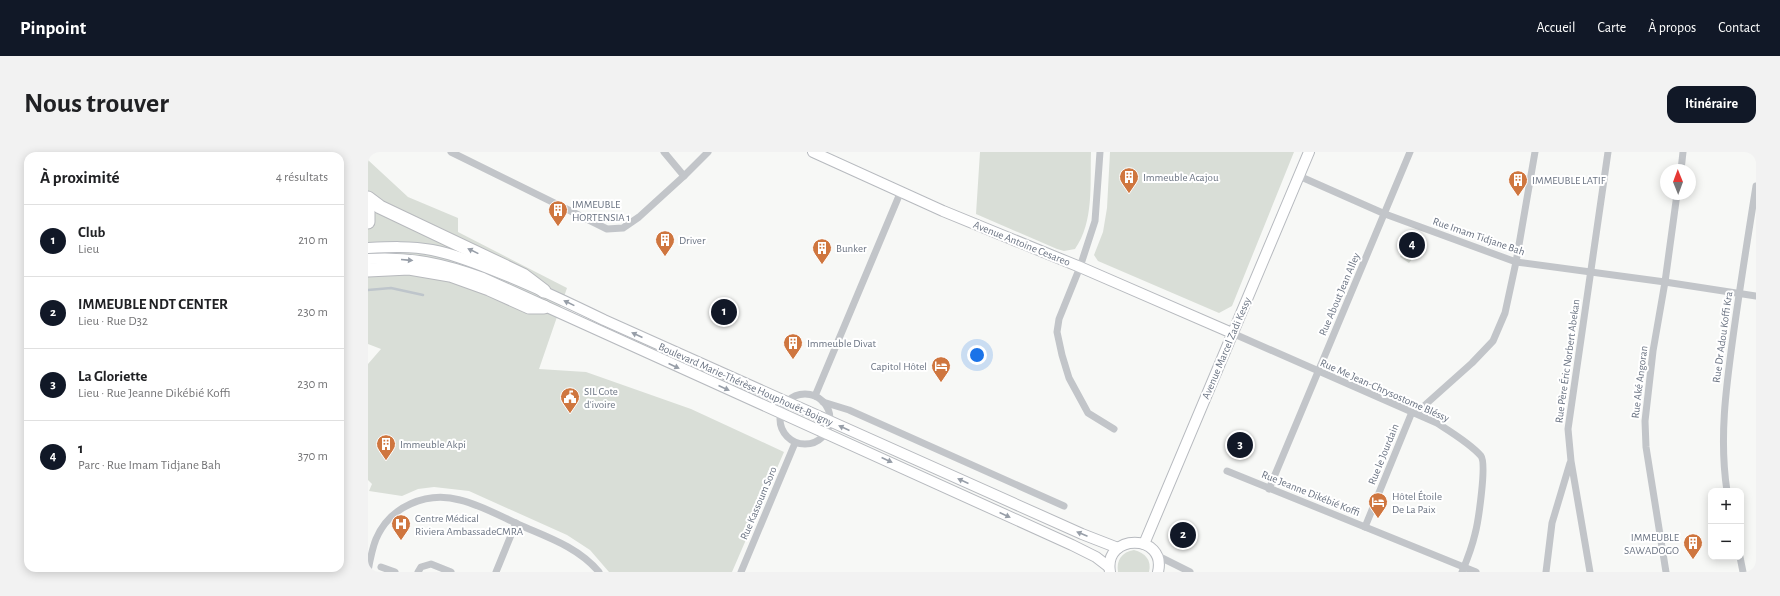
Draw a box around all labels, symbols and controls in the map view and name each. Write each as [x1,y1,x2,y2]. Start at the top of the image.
text: Pinpoint [20,19,86,38]
text: Accueil [1536,21,1575,35]
text: Carte [1597,21,1626,35]
text: À propos [1648,21,1696,35]
text: Contact [1718,21,1760,35]
button: Itinéraire [1667,86,1756,123]
text: Nous trouver [24,90,169,118]
north arrow [1660,164,1696,200]
building icon: Immeuble Acajou [1118,166,1140,194]
text: À proximité [40,169,120,186]
building icon: IMMEUBLE LATIF [1507,169,1529,197]
text: 4 résultats [276,171,328,184]
place label: Immeuble Acajou [1143,172,1219,183]
place label: IMMEUBLE LATIF [1532,175,1606,186]
building icon: IMMEUBLE HORTENSIA 1 [547,199,569,227]
place label: IMMEUBLE HORTENSIA 1 [572,199,630,223]
street label: Rue Imam Tidjane Bah [1431,216,1526,257]
street label: Avenue Antoine Cesareo [972,219,1072,268]
text: Club [78,225,105,240]
building icon: Driver [654,229,676,257]
pin: 4 [1399,230,1425,260]
text: 1 [51,234,55,247]
text: 210 m [298,234,328,247]
place label: Driver [679,235,706,246]
building icon: Bunker [811,237,833,265]
text: Lieu [78,243,99,256]
place label: Bunker [836,243,867,254]
one-way arrow [468,248,479,254]
street label: Rue About Jean Alley [1317,251,1362,337]
one-way arrow [401,256,413,263]
street label: Rue Dr Adou Koffi Kra [1711,291,1734,383]
street label: Avenue Marcel Zadi Kessy [1200,295,1253,401]
text: IMMEUBLE NDT CENTER [78,297,228,312]
pin: 1 [711,297,737,327]
street label: Rue Père Éric Norbert Abekan [1552,298,1582,424]
one-way arrow [563,300,575,306]
text: 2 [50,306,56,319]
text: 230 m [297,306,328,319]
text: Lieu · Rue D32 [78,315,148,328]
one-way arrow [631,332,643,338]
building icon: Immeuble Divat [782,332,804,360]
place label: Immeuble Divat [807,338,877,349]
street label: Boulevard Marie-Thérèse Houphouët-Boigny [657,341,835,428]
your location [967,345,987,365]
street label: Rue Aké Angoran [1630,345,1649,419]
hotel icon: Capitol Hôtel [930,355,952,383]
street label: Rue Me Jean-Chrysostome Bléssy [1319,357,1451,424]
place label: Capitol Hôtel [871,361,927,372]
one-way arrow [669,363,680,369]
text: La Gloriette [78,369,147,384]
text: 3 [50,378,56,391]
text: 230 m [297,378,328,391]
one-way arrow [718,385,730,391]
public building icon: SIL Cote d'ivoire [559,386,581,414]
place label: SIL Cote d'ivoire [584,386,618,410]
text: Lieu · Rue Jeanne Dikébié Koffi [78,387,231,400]
street label: Rue le Jourdain [1366,422,1401,486]
one-way arrow [839,425,850,431]
pin: 3 [1227,430,1253,460]
building icon: Immeuble Akpi [375,433,397,461]
place label: Immeuble Akpi [400,439,466,450]
text: 1 [78,441,83,456]
text: 4 [50,450,56,463]
text: 370 m [298,450,328,463]
one-way arrow [882,457,893,463]
text: Parc · Rue Imam Tidjane Bah [78,459,221,472]
street label: Rue Kassoum Soro [738,465,779,541]
street label: Rue Jeanne Dikébié Koffi [1260,469,1362,518]
one-way arrow [957,478,969,484]
map controls [1708,488,1744,560]
button: + [1708,488,1744,524]
place label: Hôtel Étoile De La Paix [1392,490,1442,515]
hotel icon: Hôtel Étoile De La Paix [1367,491,1389,519]
one-way arrow [1000,512,1012,518]
hospital icon: Centre Médical Riviera AmbassadeCMRA [390,513,412,541]
place label: Centre Médical Riviera AmbassadeCMRA [415,513,524,537]
pin: 2 [1170,520,1196,550]
button: − [1708,524,1744,560]
one-way arrow [1076,531,1087,537]
place label: IMMEUBLE SAWADOGO [1624,532,1680,556]
building icon: IMMEUBLE SAWADOGO [1682,532,1704,560]

